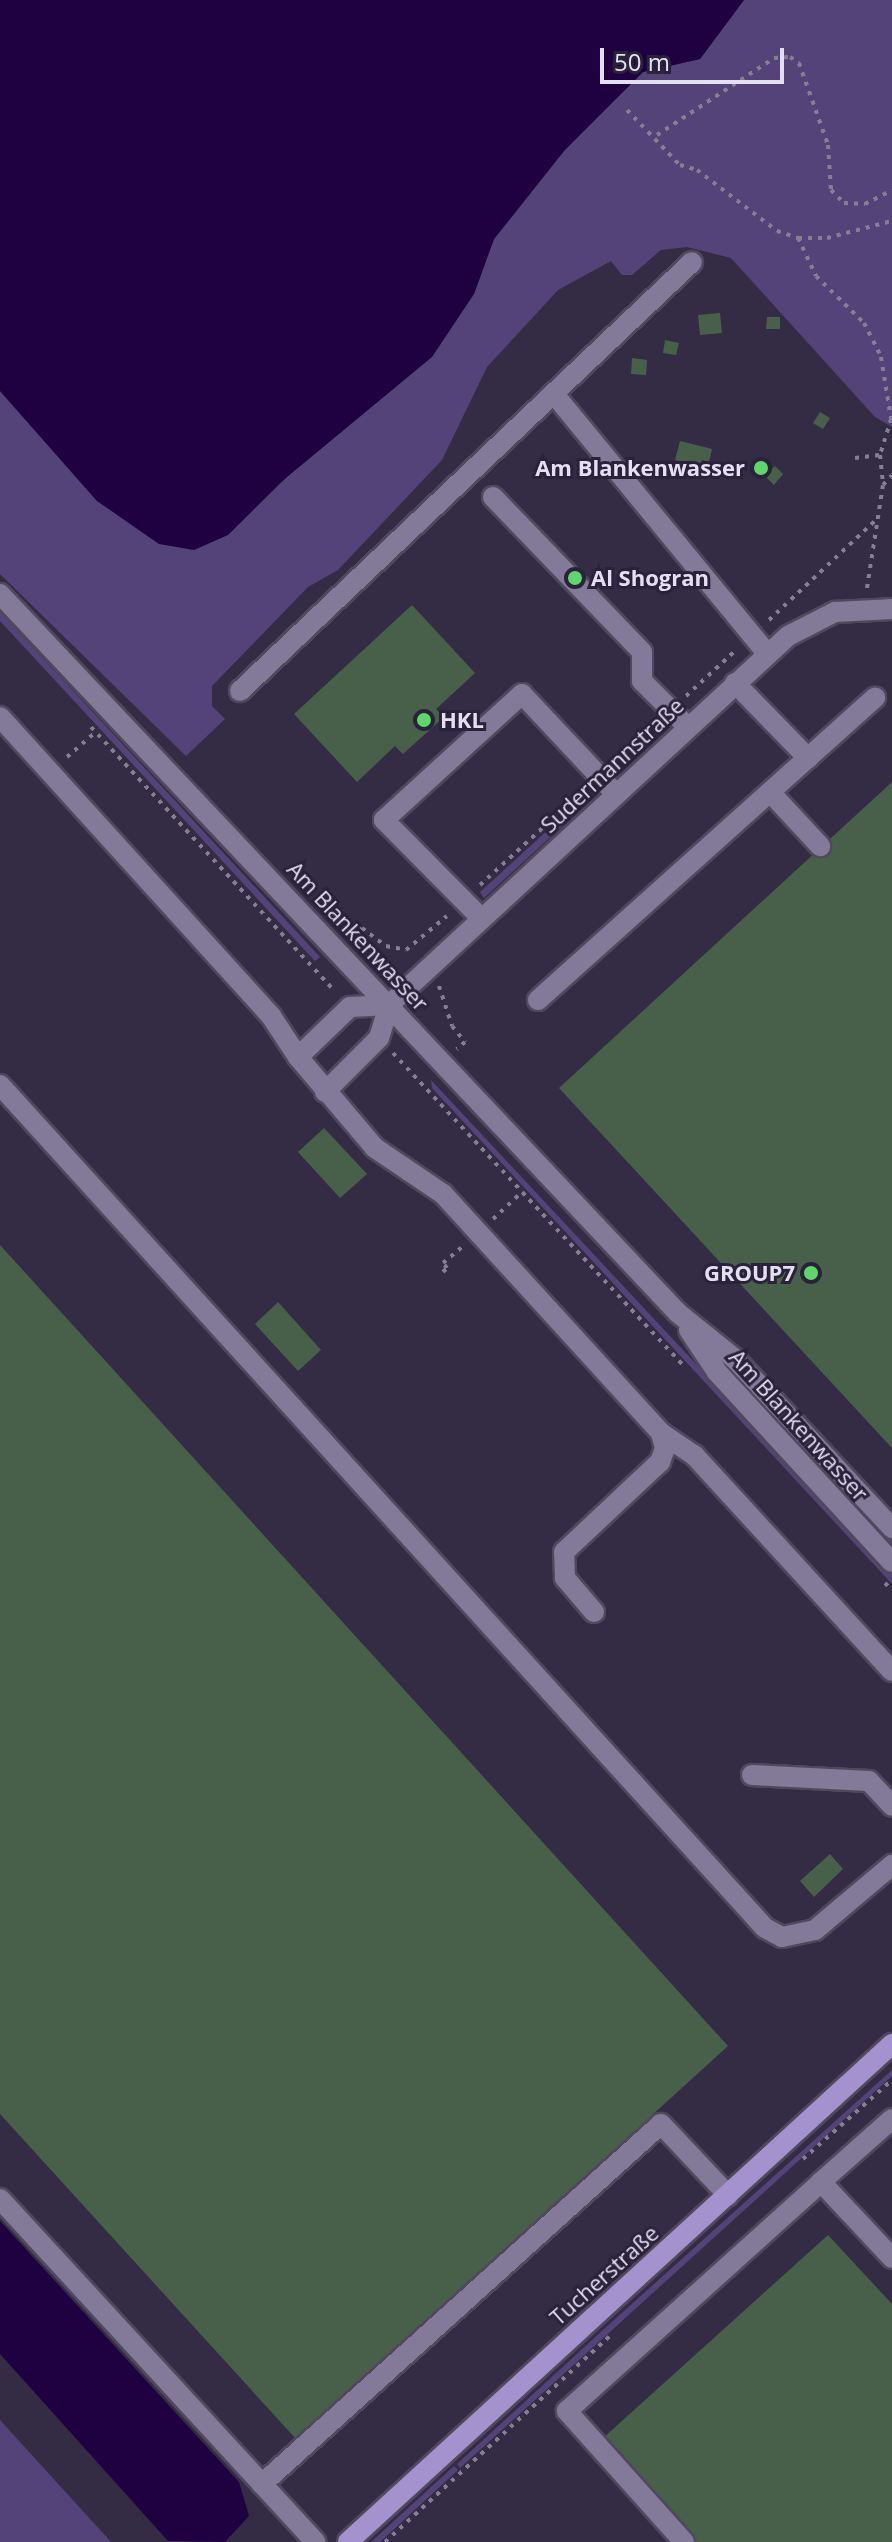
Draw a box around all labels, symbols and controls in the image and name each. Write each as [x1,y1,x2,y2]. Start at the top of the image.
scale bar [604,32,788,82]
text: 50 m [614,45,670,78]
place label: Am Blankenwasser [535,455,745,481]
marker: Am Blankenwasser [752,459,770,477]
place label: Al Shogran [591,565,709,591]
marker: Al Shogran [566,569,584,587]
street label: Sudermannstraße [535,692,689,838]
place label: HKL [440,707,484,733]
marker: HKL [415,711,433,729]
street label: Am Blankenwasser [282,856,434,1016]
place label: GROUP7 [704,1260,795,1286]
marker: GROUP7 [802,1264,820,1282]
street label: Am Blankenwasser [724,1344,874,1506]
street label: Tucherstraße [544,2219,664,2331]

